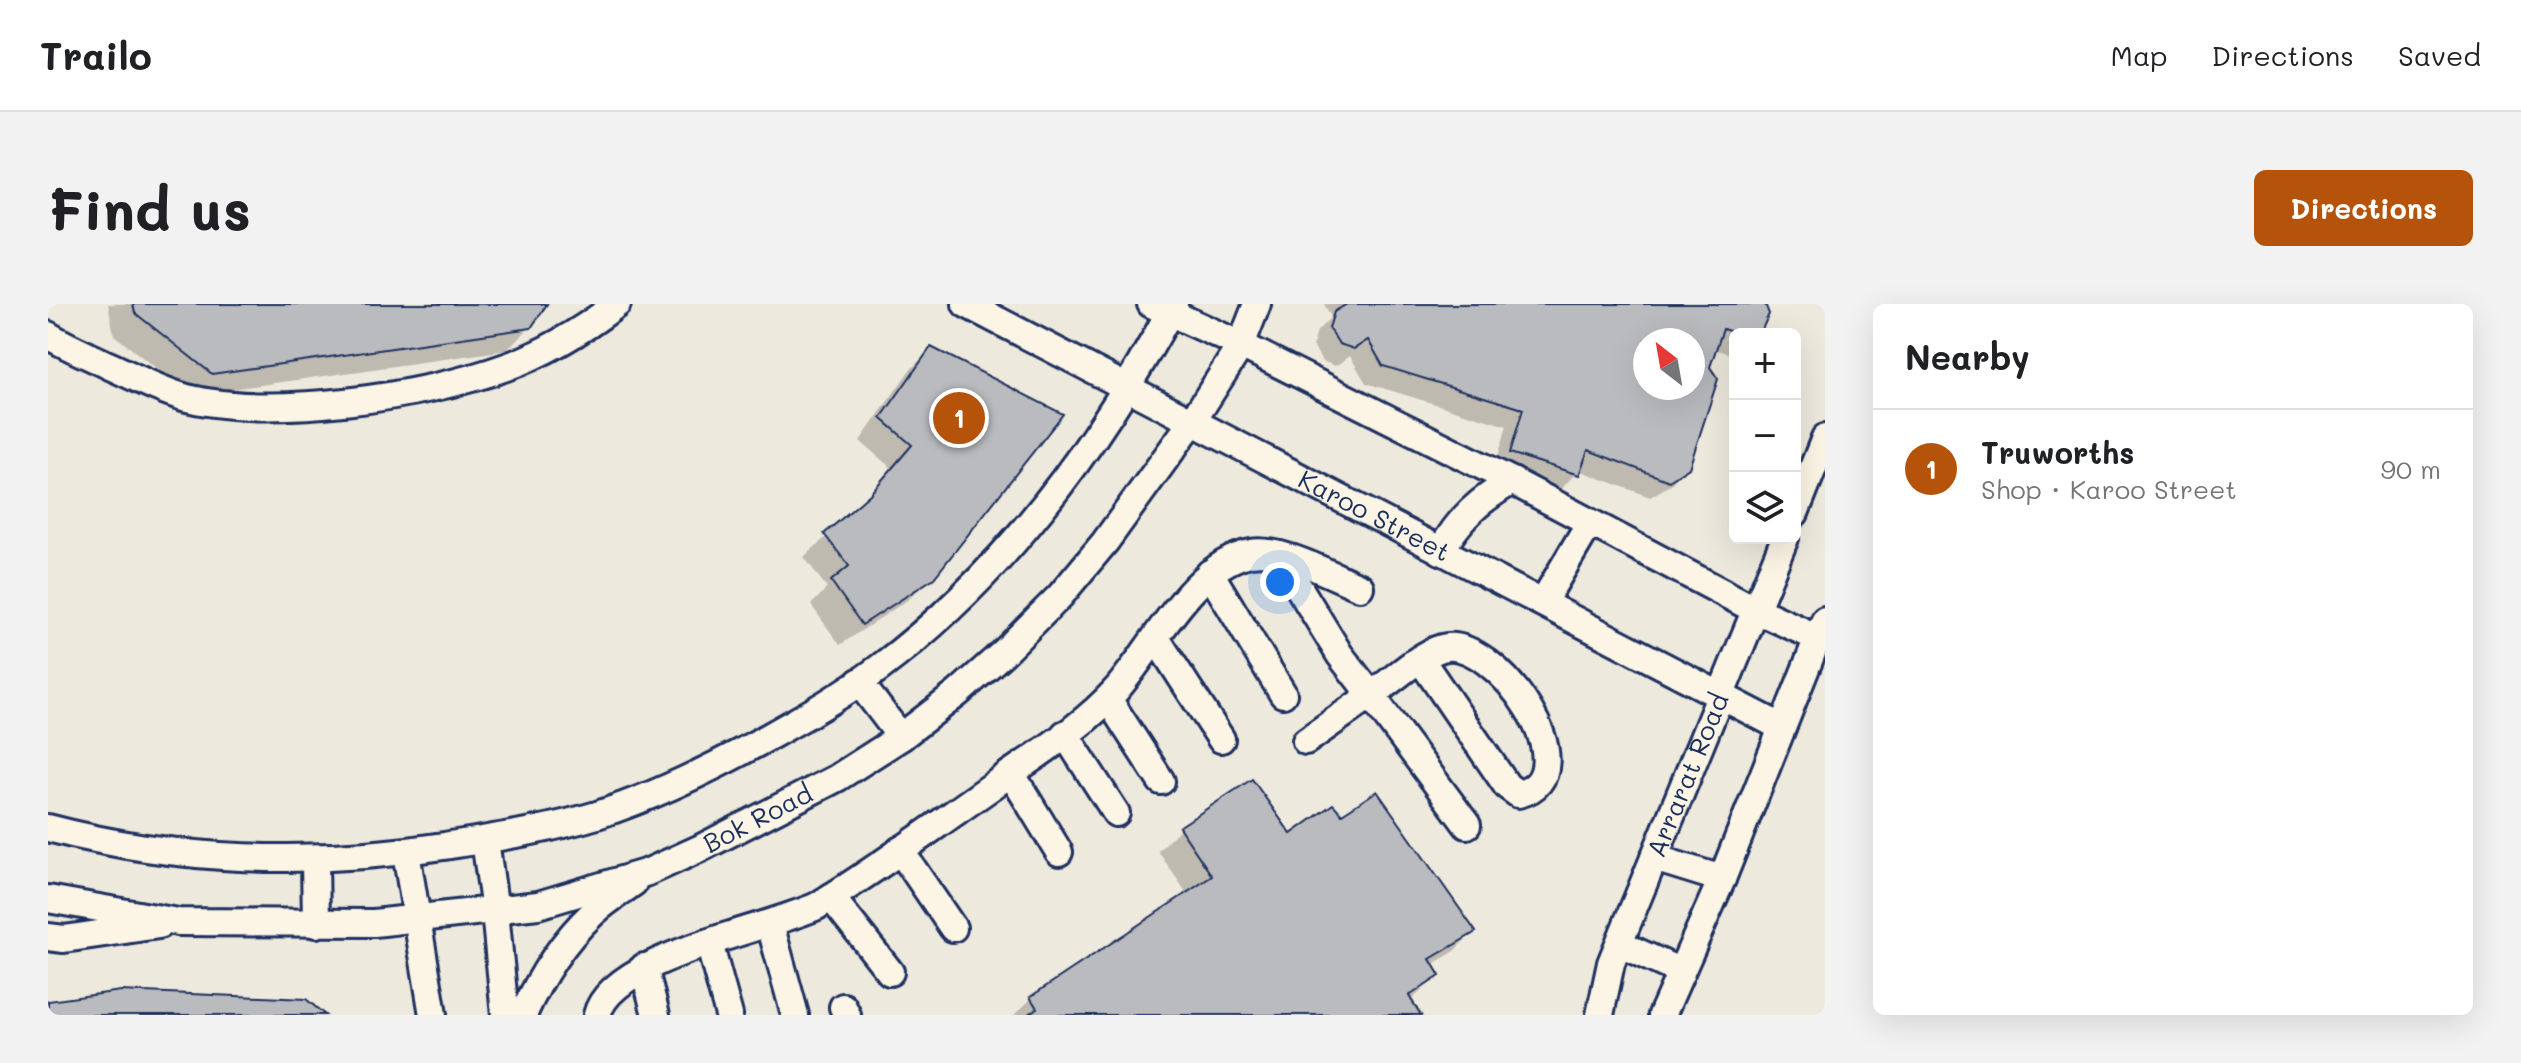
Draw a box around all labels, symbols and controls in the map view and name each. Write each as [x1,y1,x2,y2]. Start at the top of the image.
text: Trailo [40,30,152,80]
text: Map [2111,37,2168,73]
text: Directions [2212,37,2354,73]
text: Saved [2398,37,2481,73]
button: Directions [2254,170,2473,246]
text: Find us [48,172,251,245]
north arrow [1633,328,1705,400]
map controls [1729,328,1801,544]
button: + [1729,328,1801,400]
text: Nearby [1905,334,2030,379]
pin: 1 [933,388,985,448]
button: − [1729,400,1801,472]
text: Truworths [1981,432,2134,472]
text: 1 [1925,452,1937,486]
text: 90 m [2381,452,2441,486]
street label: Karoo Street [1293,461,1457,569]
button: layers [1729,472,1801,544]
text: Shop · Karoo Street [1981,472,2237,506]
your location [1260,562,1300,602]
street label: Arrarat Road [1638,688,1736,862]
street label: Bok Road [697,776,818,860]

